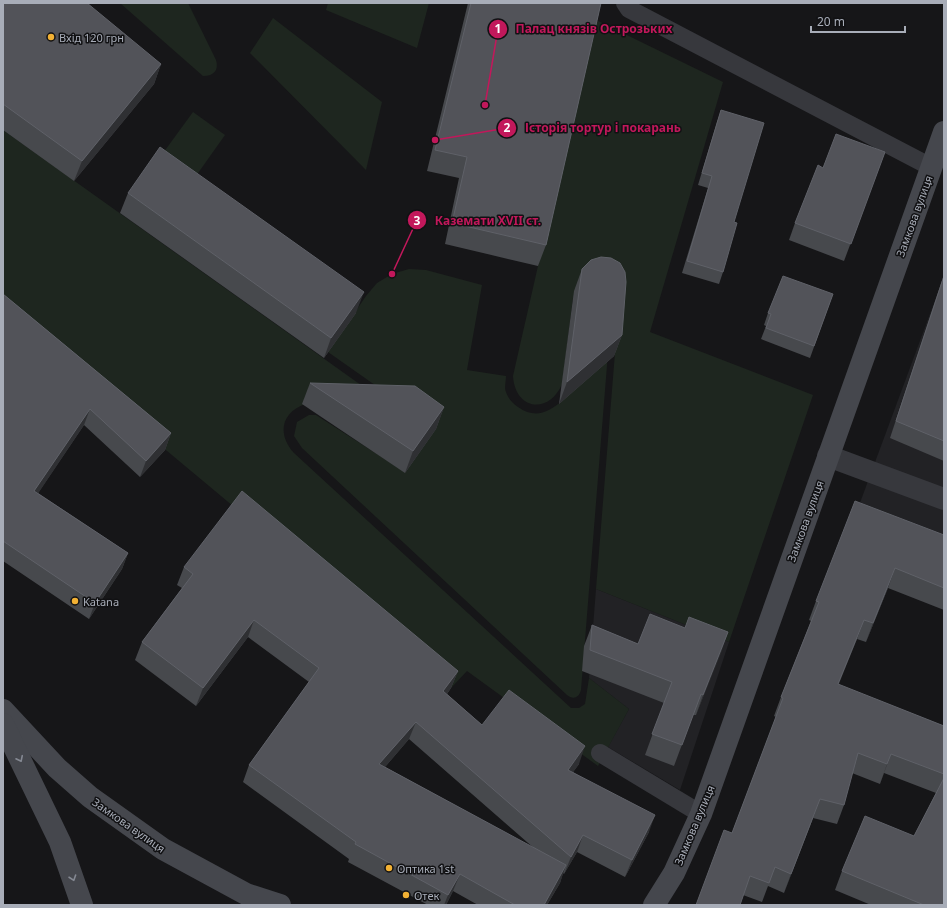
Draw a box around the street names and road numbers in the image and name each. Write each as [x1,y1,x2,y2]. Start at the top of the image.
street label: Замкова вулиця [892,173,936,259]
street label: Замкова вулиця [783,478,827,564]
street label: Замкова вулиця [670,783,718,867]
street label: Замкова вулиця [90,794,168,856]

